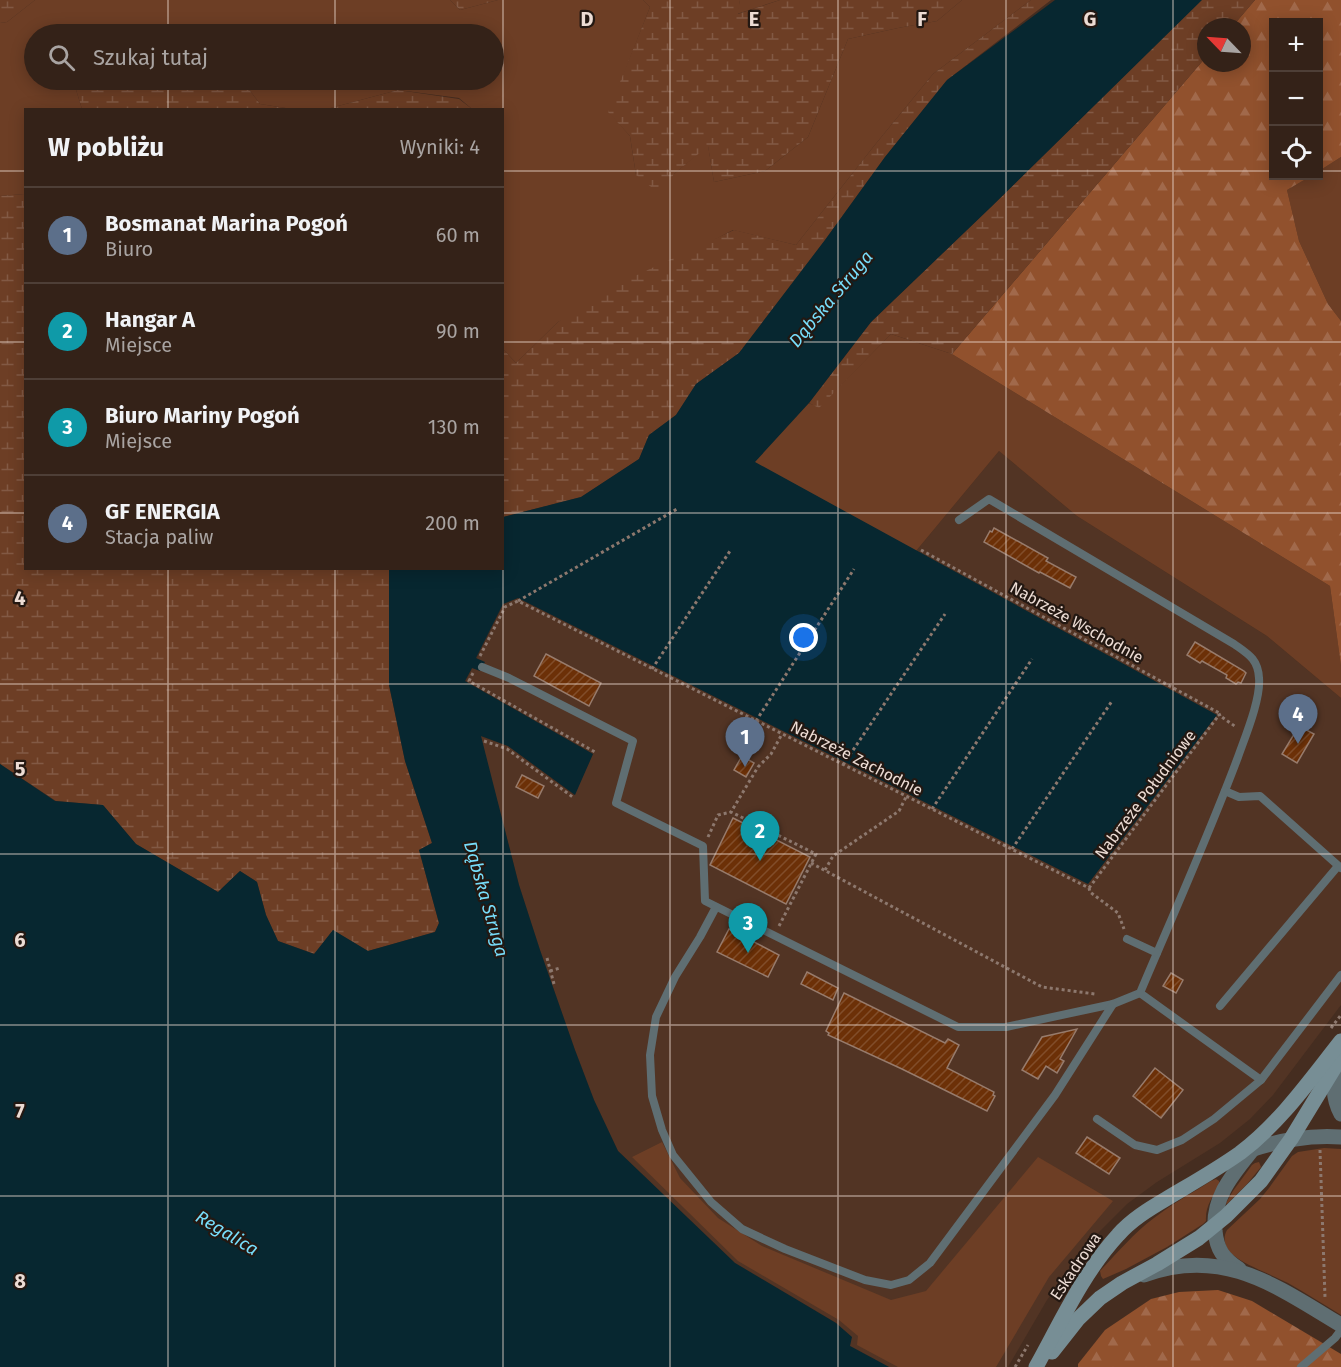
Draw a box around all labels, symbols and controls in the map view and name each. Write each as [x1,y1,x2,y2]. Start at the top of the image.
text: D [580,7,594,31]
text: E [749,7,759,31]
text: F [917,7,927,31]
text: G [1084,7,1096,31]
north arrow [1197,18,1251,72]
map controls [1269,18,1323,180]
button: + [1269,18,1323,72]
search box [24,24,504,90]
icon: search [45,41,78,74]
text: Szukaj tutaj [93,44,208,71]
button: − [1269,72,1323,126]
button: locate [1269,126,1323,180]
text: W pobliżu [48,132,164,163]
text: Wyniki: 4 [400,135,480,159]
text: Bosmanat Marina Pogoń [105,210,348,237]
text: 1 [63,223,72,247]
text: 60 m [436,223,480,247]
text: Biuro [105,237,153,261]
water label: Dąbska Struga [784,246,878,352]
text: Hangar A [105,306,195,333]
text: 2 [62,319,73,343]
text: 90 m [436,319,480,343]
text: Miejsce [105,333,172,357]
text: Biuro Mariny Pogoń [105,402,300,429]
text: 3 [62,415,73,439]
text: 130 m [428,415,480,439]
text: Miejsce [105,429,172,453]
text: GF ENERGIA [105,498,220,525]
text: 4 [62,511,73,535]
text: 200 m [425,511,480,535]
text: Stacja paliw [105,525,213,549]
street label: Nabrzeże Wschodnie [1007,578,1147,667]
text: 4 [14,586,26,610]
your location [789,623,818,652]
pin: 4 [1278,694,1318,744]
street label: Nabrzeże Zachodnie [787,717,926,800]
pin: 1 [726,718,764,767]
street label: Nabrzeże Południowe [1091,726,1200,862]
text: 5 [15,757,26,781]
pin: 2 [740,812,780,861]
water label: Dąbska Struga [459,839,513,959]
pin: 3 [728,904,768,953]
text: 6 [14,928,26,952]
text: 7 [15,1099,25,1123]
water label: Regalica [192,1206,262,1260]
street label: Eskadrowa [1046,1229,1105,1304]
text: 8 [14,1269,26,1293]

